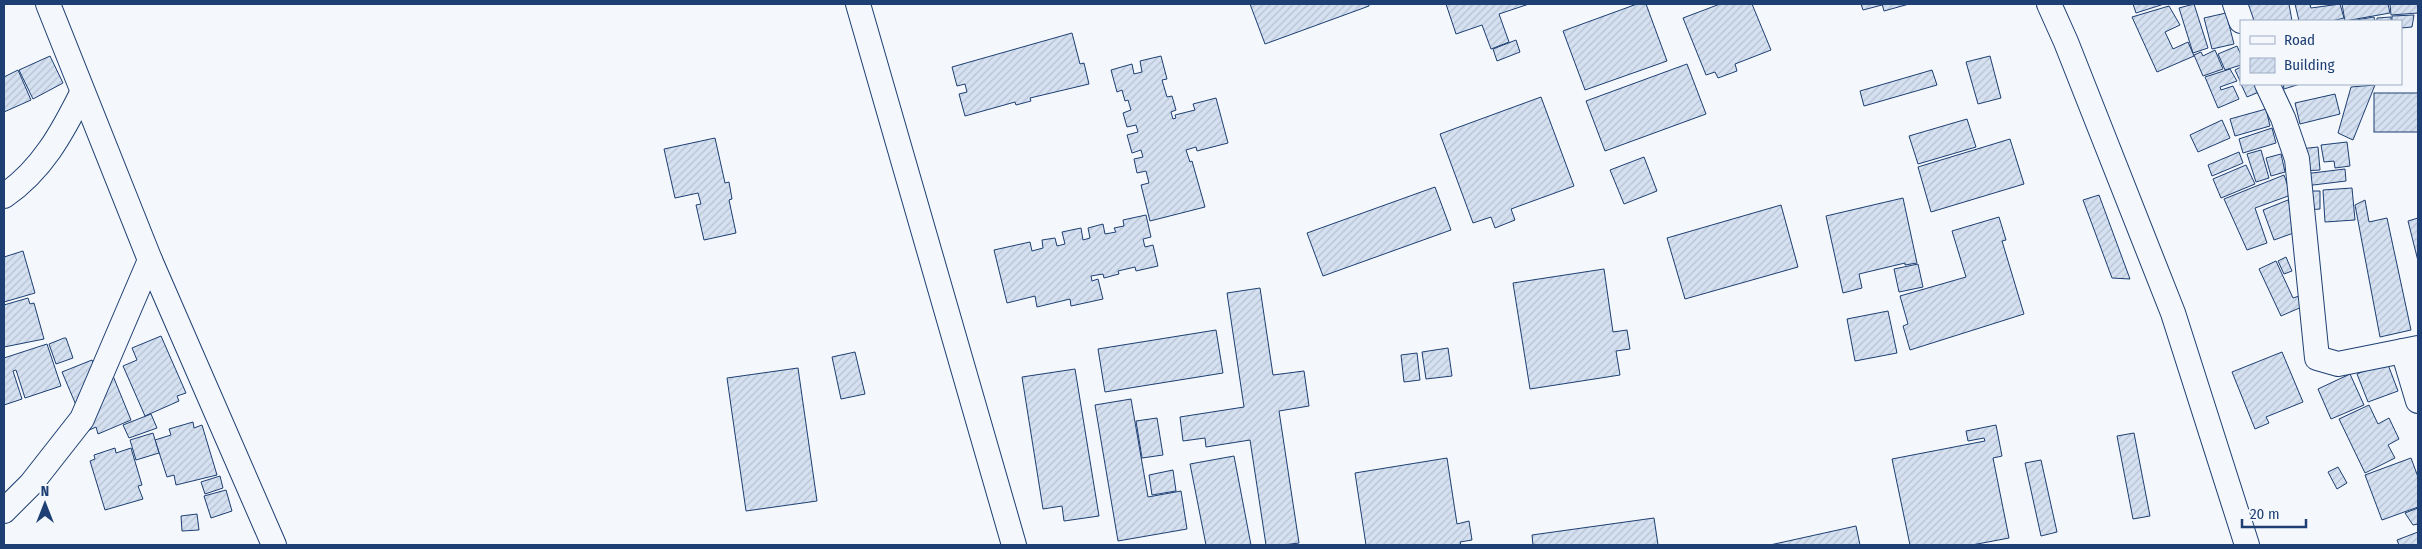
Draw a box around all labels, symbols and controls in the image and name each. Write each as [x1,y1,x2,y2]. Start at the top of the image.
legend [2240,20,2402,85]
text: Road [2284,31,2315,49]
text: Building [2284,56,2335,74]
north arrow [20,479,70,529]
text: N [41,483,49,500]
scale bar [2242,496,2306,528]
text: 20 m [2250,505,2280,523]

